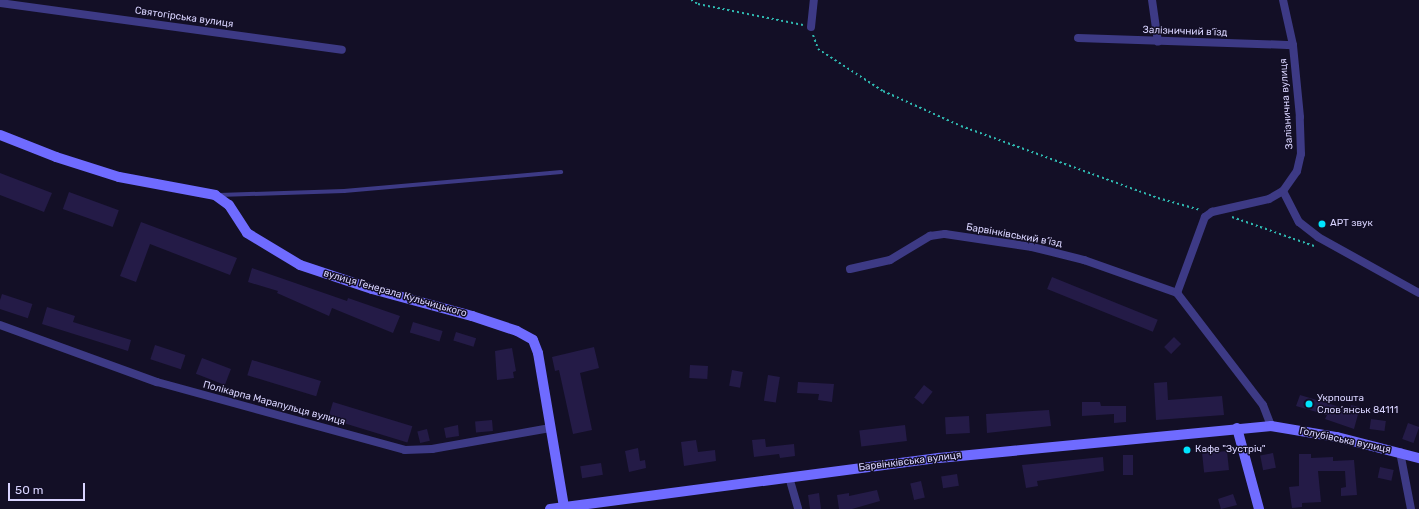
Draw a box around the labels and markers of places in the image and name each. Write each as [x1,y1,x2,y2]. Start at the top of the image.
place label: АРТ звук [1330,218,1373,230]
marker: АРТ звук [1317,219,1327,229]
place label: Укрпошта Слов’янськ 84111 [1317,392,1398,416]
marker: Укрпошта Слов’янськ 84111 [1304,399,1314,409]
place label: Кафе "Зустріч" [1195,444,1266,456]
marker: Кафе "Зустріч" [1182,445,1192,455]

